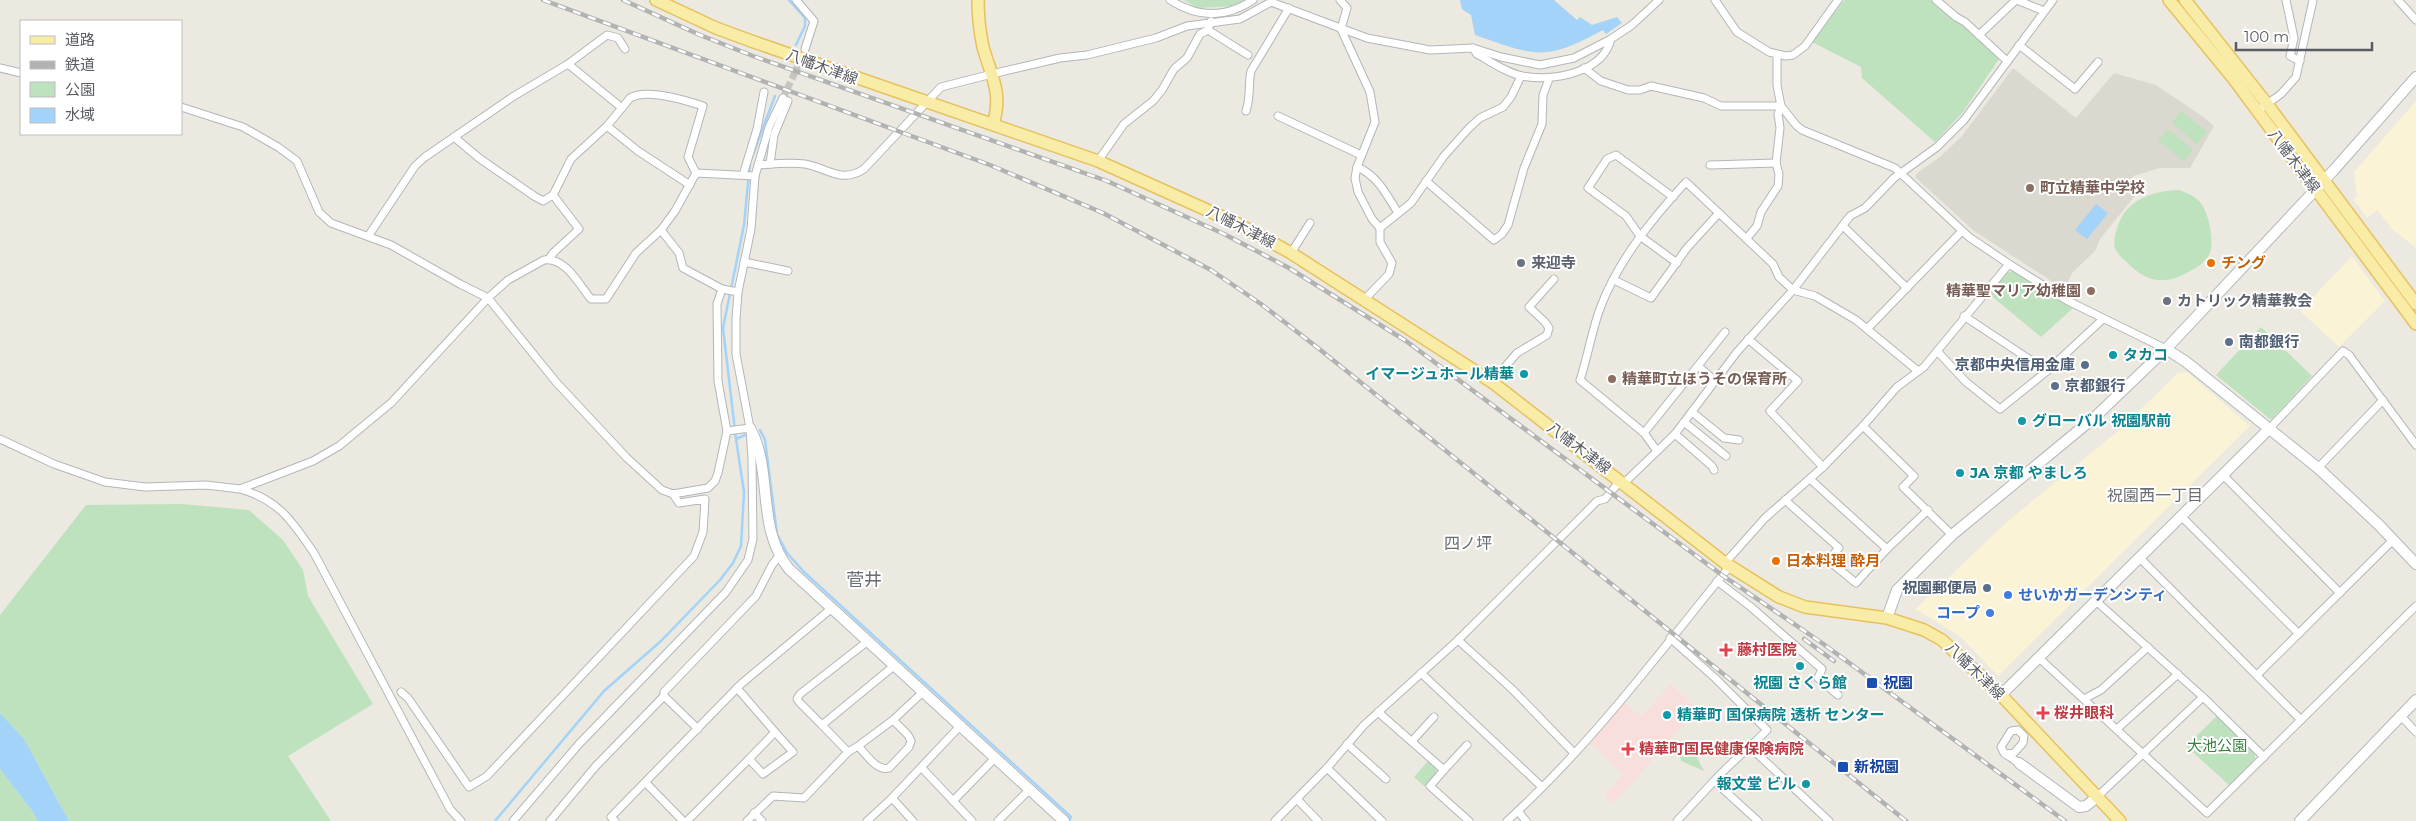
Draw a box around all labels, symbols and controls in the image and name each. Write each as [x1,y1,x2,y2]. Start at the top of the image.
legend [20,20,182,135]
scale bar [2236,20,2372,52]
text: 100 m [2244,27,2289,46]
text: 道路 [65,30,95,49]
street label: 八幡木津線 [784,45,861,88]
text: 鉄道 [65,55,95,74]
text: 公園 [65,80,95,99]
text: 水域 [65,105,95,124]
street label: 八幡木津線 [2264,125,2325,196]
place label: 町立精華中学校 [2040,178,2145,197]
marker: 町立精華中学校 [2024,182,2036,194]
street label: 八幡木津線 [1203,201,1279,252]
place label: 来迎寺 [1531,253,1576,272]
place label: チング [2221,253,2266,272]
marker: 来迎寺 [1515,257,1527,269]
marker: チング [2205,257,2217,269]
place label: 精華聖マリア幼稚園 [1946,281,2081,300]
marker: 精華聖マリア幼稚園 [2085,285,2097,297]
place label: カトリック精華教会 [2177,291,2312,310]
marker: カトリック精華教会 [2161,295,2173,307]
place label: 南都銀行 [2239,332,2299,351]
marker: 南都銀行 [2223,336,2235,348]
place label: タカコ [2123,345,2168,364]
marker: タカコ [2107,349,2119,361]
place label: 京都中央信用金庫 [1955,355,2075,374]
marker: 京都中央信用金庫 [2079,359,2091,371]
place label: イマージュホール精華 [1365,364,1514,383]
marker: イマージュホール精華 [1518,368,1530,380]
place label: 精華町立ほうその保育所 [1622,369,1787,388]
marker: 精華町立ほうその保育所 [1606,373,1618,385]
place label: 京都銀行 [2065,376,2125,395]
marker: 京都銀行 [2049,380,2061,392]
place label: グローバル 祝園駅前 [2032,411,2171,430]
marker: グローバル 祝園駅前 [2016,415,2028,427]
street label: 八幡木津線 [1544,417,1615,478]
place label: JA 京都 やましろ [1969,463,2088,482]
marker: JA 京都 やましろ [1954,467,1966,479]
district label: 祝園西一丁目 [2107,486,2203,505]
district label: 四ノ坪 [1444,534,1492,553]
place label: 日本料理 酔月 [1786,551,1880,570]
marker: 日本料理 酔月 [1770,555,1782,567]
district label: 菅井 [846,569,882,591]
place label: 祝園郵便局 [1902,578,1977,597]
marker: 祝園郵便局 [1981,582,1993,594]
place label: せいかガーデンシティ [2018,585,2167,604]
marker: せいかガーデンシティ [2002,589,2014,601]
place label: コープ [1936,603,1980,622]
marker: コープ [1984,607,1996,619]
street label: 八幡木津線 [1942,638,2009,704]
place label: 藤村医院 [1737,640,1797,659]
marker: 藤村医院 [1719,643,1733,657]
marker: 祝園 さくら館 [1794,660,1806,672]
place label: 祝園 さくら館 [1753,673,1847,692]
place label: 祝園 [1883,673,1913,692]
marker: 祝園 [1865,676,1879,690]
place label: 桜井眼科 [2054,703,2114,722]
place label: 精華町 国保病院 透析 センター [1677,705,1885,724]
marker: 桜井眼科 [2036,706,2050,720]
marker: 精華町 国保病院 透析 センター [1661,709,1673,721]
park label: 大池公園 [2187,736,2247,755]
place label: 精華町国民健康保険病院 [1639,739,1804,758]
marker: 精華町国民健康保険病院 [1621,742,1635,756]
place label: 新祝園 [1854,757,1899,776]
marker: 新祝園 [1836,760,1850,774]
place label: 報文堂 ビル [1717,774,1796,793]
marker: 報文堂 ビル [1800,778,1812,790]

